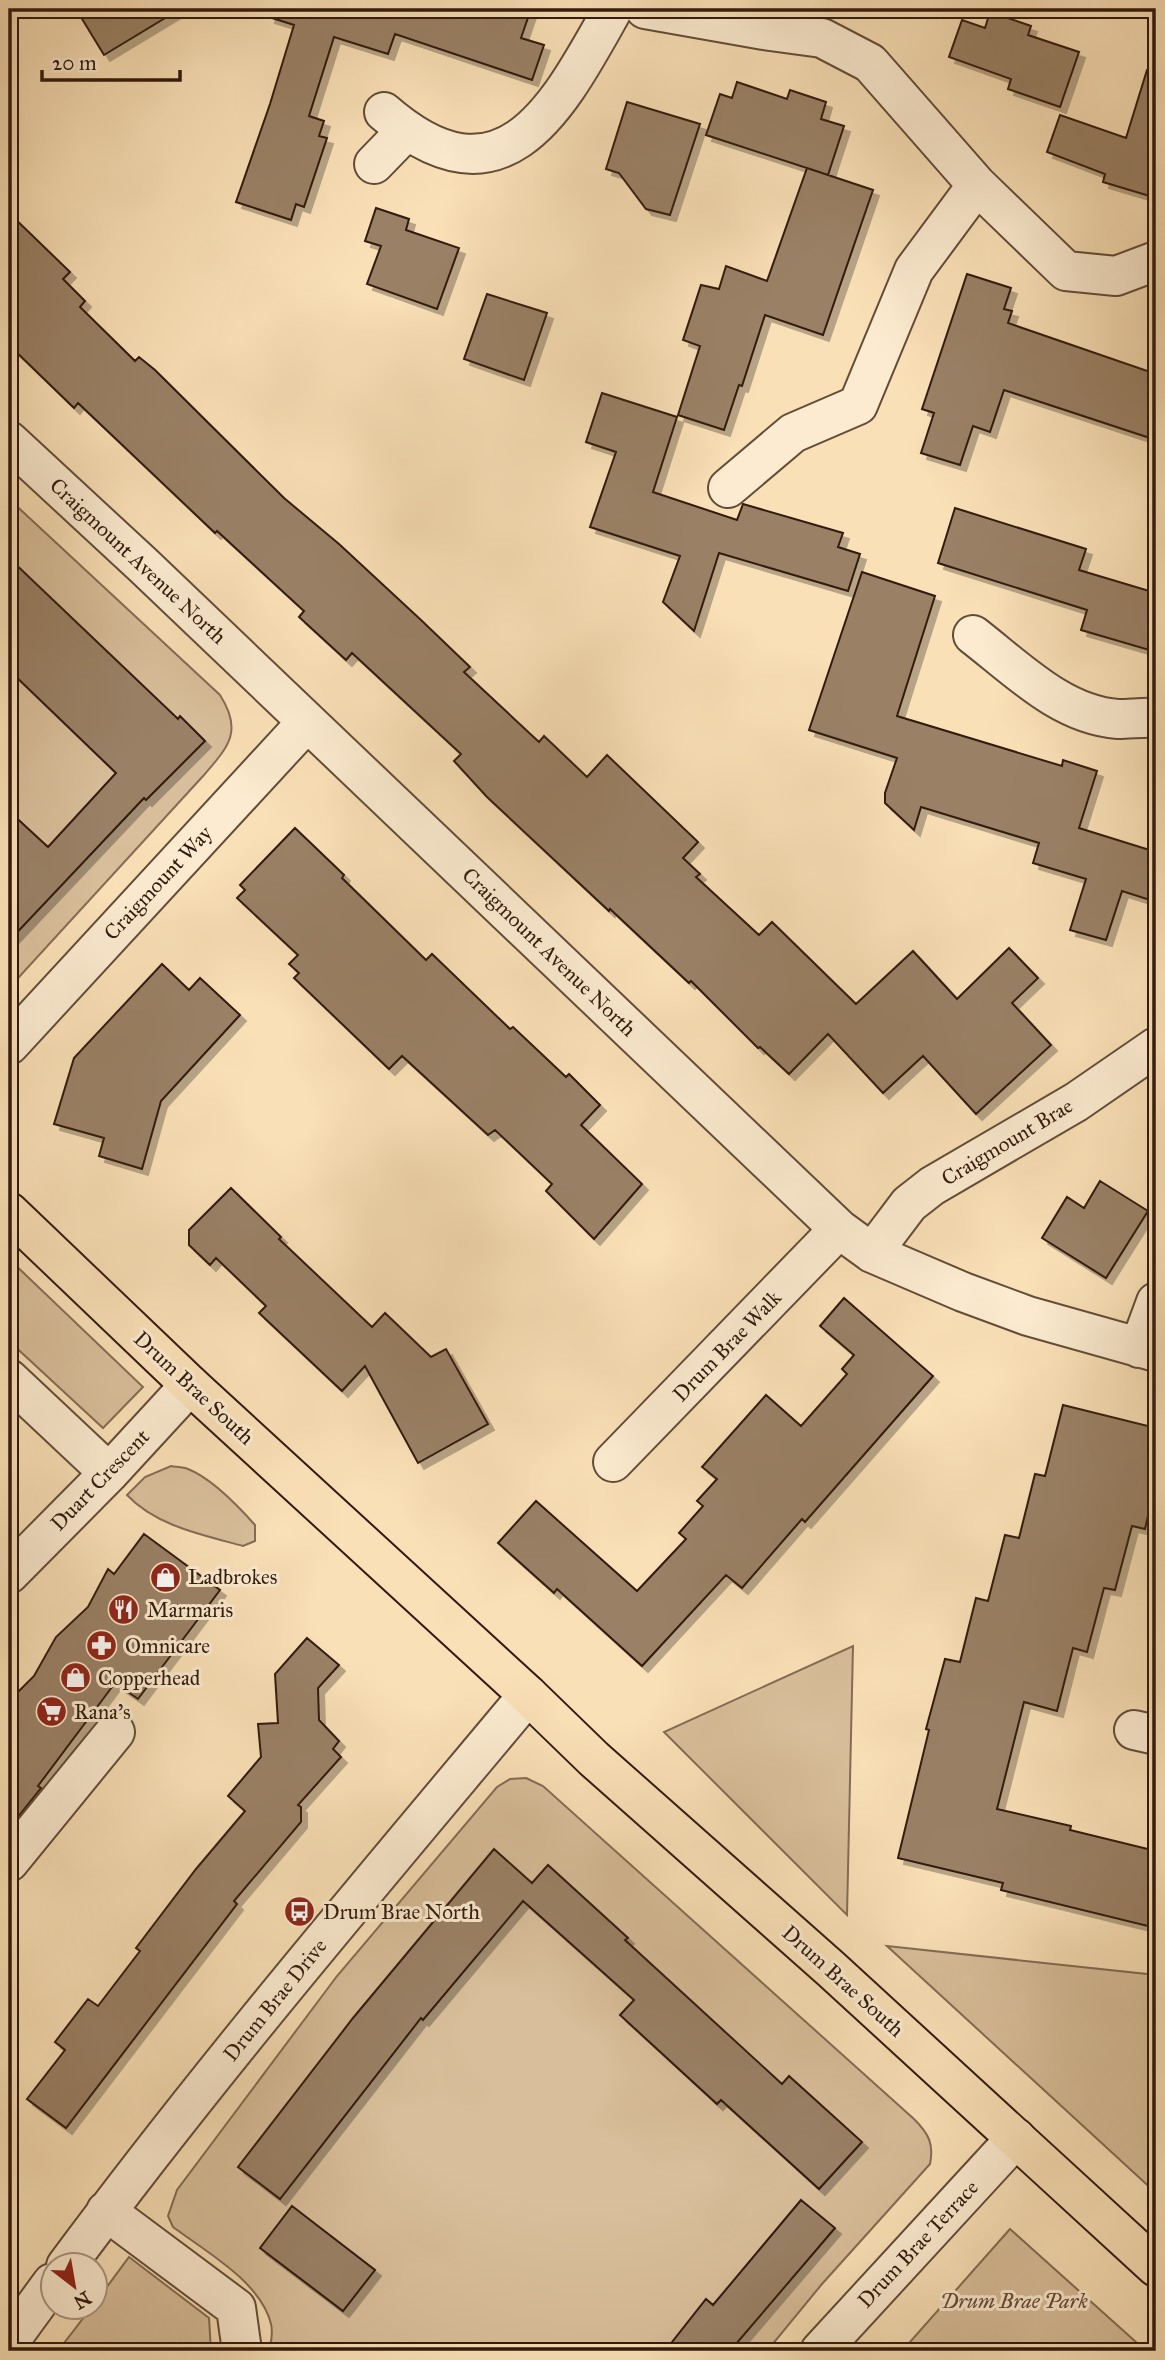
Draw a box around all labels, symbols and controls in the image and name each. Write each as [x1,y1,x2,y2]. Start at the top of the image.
scale bar [42,38,180,82]
text: 20 m [52,50,97,76]
street label: Craigmount Avenue North [44,472,232,650]
street label: Craigmount Way [98,820,218,946]
street label: Craigmount Avenue North [457,862,642,1042]
street label: Craigmount Brae [937,1092,1078,1191]
street label: Drum Brae Walk [667,1285,787,1407]
street label: Drum Brae South [129,1326,260,1451]
street label: Duart Crescent [45,1423,155,1536]
shop icon: Ladbrokes [148,1560,182,1594]
place label: Ladbrokes [188,1564,277,1590]
restaurant icon: Marmaris [107,1593,141,1627]
place label: Marmaris [147,1597,233,1623]
pharmacy icon: Omnicare [85,1629,119,1663]
place label: Omnicare [125,1633,210,1659]
shop icon: Copperhead [58,1661,92,1695]
place label: Copperhead [98,1665,201,1691]
supermarket icon: Rana's [34,1695,68,1729]
place label: Rana's [74,1699,131,1725]
bus stop icon: Drum Brae North [283,1895,317,1929]
place label: Drum Brae North [323,1899,480,1925]
street label: Drum Brae South [777,1920,909,2043]
street label: Drum Brae Drive [218,1933,333,2067]
street label: Drum Brae Terrace [852,2174,984,2313]
north arrow [38,2252,108,2322]
text: N [70,2286,95,2314]
park label: Drum Brae Park [940,2288,1088,2314]

